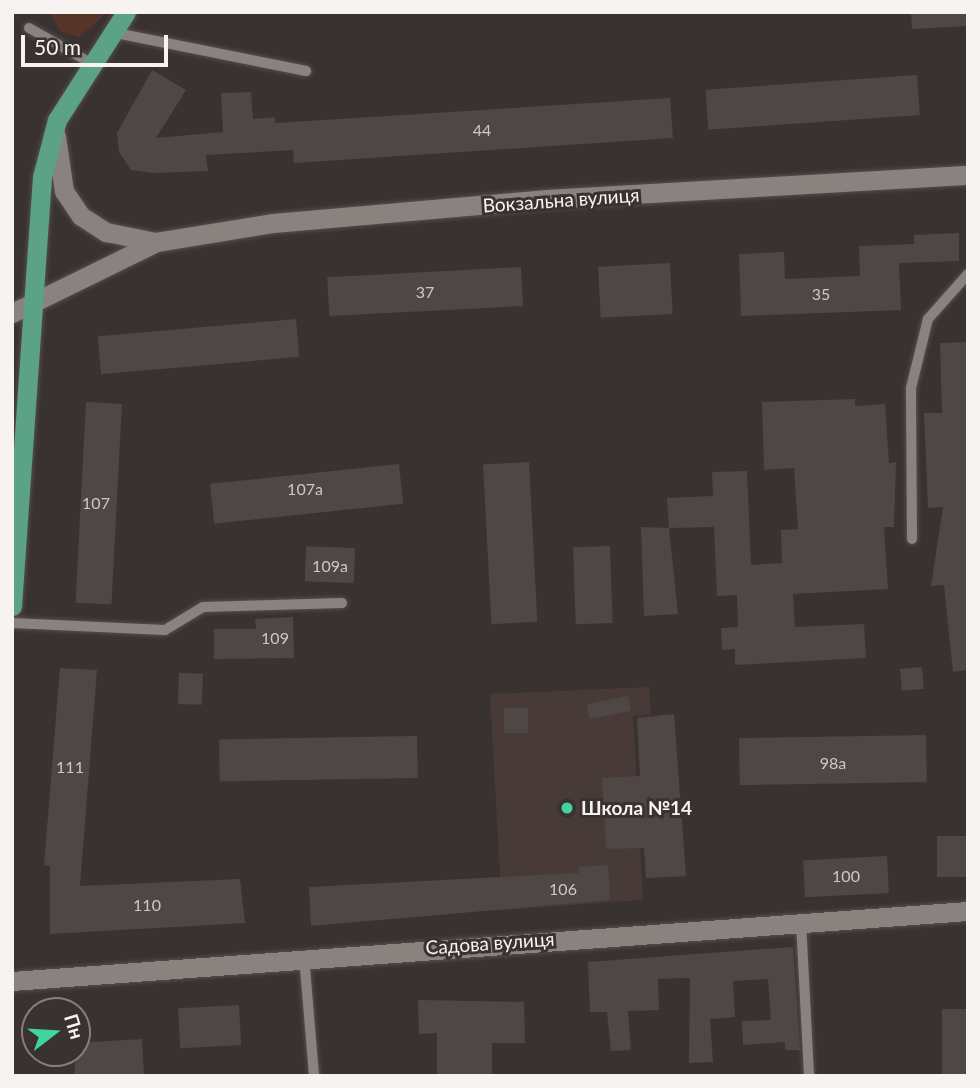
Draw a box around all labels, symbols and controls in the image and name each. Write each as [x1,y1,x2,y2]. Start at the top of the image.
scale bar [24,21,172,65]
text: 50 m [34,34,81,59]
house number: 44 [473,120,491,140]
street label: Вокзальна вулиця [482,183,640,217]
house number: 37 [416,282,434,302]
house number: 35 [812,284,830,304]
house number: 107а [287,479,323,499]
house number: 107 [82,493,110,513]
house number: 109а [312,556,348,576]
house number: 109 [261,628,289,648]
house number: 98а [820,753,846,773]
house number: 111 [56,757,84,777]
place label: Школа №14 [581,797,692,819]
marker: Школа №14 [559,800,575,816]
house number: 100 [832,866,860,886]
house number: 106 [549,879,577,899]
house number: 110 [133,895,161,915]
street label: Садова вулиця [425,927,555,959]
north arrow [21,997,91,1067]
text: Пн [60,1011,89,1042]

